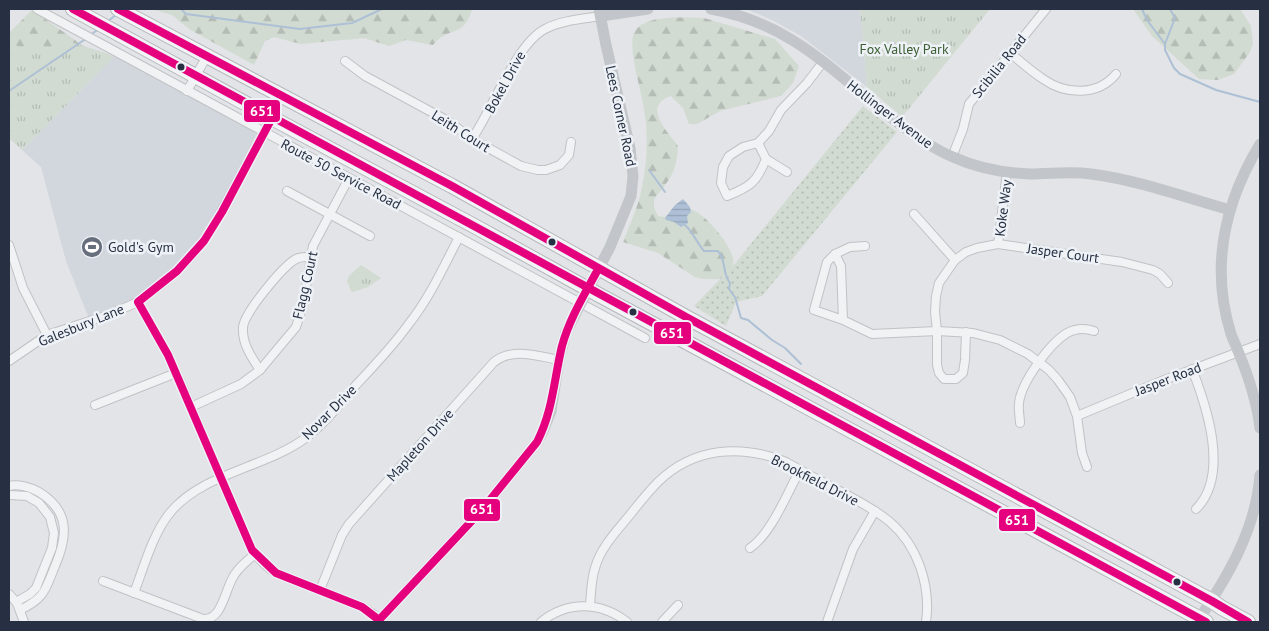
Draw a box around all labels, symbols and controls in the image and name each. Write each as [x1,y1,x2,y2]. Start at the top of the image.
street label: Scibilia Road [968,30,1030,102]
park label: Fox Valley Park [859,40,949,58]
street label: Bokel Drive [481,48,529,116]
unlabelled marker [176,62,186,72]
street label: Lees Corner Road [602,64,640,168]
street label: Hollinger Avenue [843,76,937,152]
line badge: 651 [243,99,281,123]
text: 651 [250,102,274,120]
street label: Leith Court [428,106,494,156]
street label: Route 50 Service Road [278,135,404,213]
street label: Koke Way [991,178,1015,237]
sports icon: Gold's Gym [80,235,104,259]
unlabelled marker [547,237,557,247]
place label: Gold's Gym [108,238,174,256]
street label: Jasper Court [1025,239,1100,267]
street label: Flagg Court [288,249,322,321]
street label: Galesbury Lane [35,300,127,350]
unlabelled marker [628,307,638,317]
line badge: 651 [653,321,692,345]
text: 651 [660,324,684,342]
street label: Jasper Road [1131,358,1204,400]
street label: Novar Drive [298,381,360,443]
street label: Mapleton Drive [383,405,457,485]
street label: Brookfield Drive [768,450,862,510]
line badge: 651 [463,498,501,522]
text: 651 [470,500,494,518]
line badge: 651 [998,508,1036,532]
text: 651 [1005,511,1029,529]
unlabelled marker [1172,577,1182,587]

